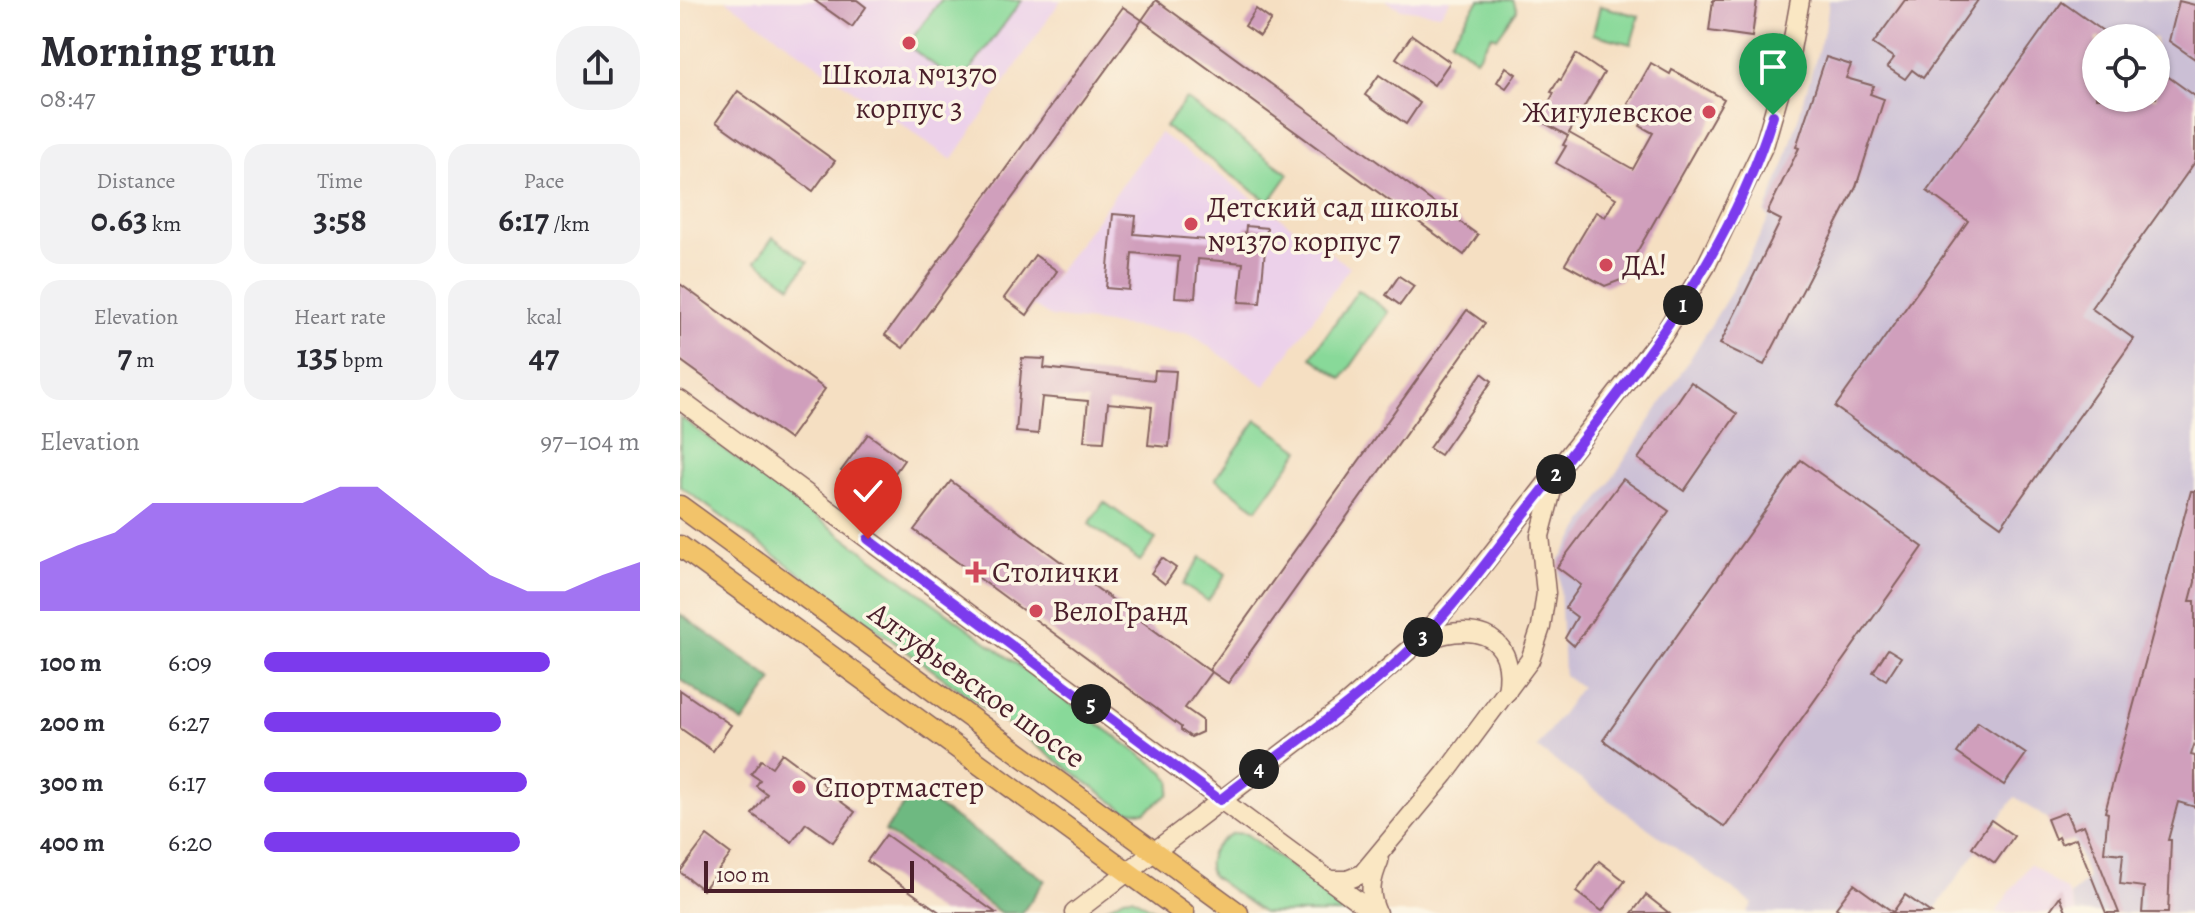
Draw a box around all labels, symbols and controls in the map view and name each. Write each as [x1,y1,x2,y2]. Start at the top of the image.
text: Morning run [40,21,276,81]
map controls [2082,24,2170,112]
button: locate [2082,24,2170,112]
button: share [556,26,640,110]
pin [1739,33,1807,115]
marker: Школа №1370 корпус 3 [900,34,918,52]
icon: arrive [1751,45,1795,89]
place label: Школа №1370 корпус 3 [821,54,997,128]
text: 08:47 [40,81,95,116]
place label: Жигулевское [1522,92,1693,132]
marker: Жигулевское [1700,103,1718,121]
text: Distance [97,166,175,196]
text: Time [317,166,363,196]
text: Pace [524,166,564,196]
place label: Детский сад школы №1370 корпус 7 [1207,187,1460,261]
text: 0.63 [91,196,148,243]
text: 3:58 [313,196,367,243]
text: 6:17 [498,196,549,243]
text: km [148,209,181,239]
text: /km [549,209,590,239]
marker: Детский сад школы №1370 корпус 7 [1182,215,1200,233]
place label: ДА! [1622,245,1667,285]
marker: ДА! [1597,256,1615,274]
pin: 1 [1663,285,1703,325]
text: 1 [1679,290,1687,320]
text: Elevation [94,302,178,332]
text: Heart rate [294,302,386,332]
text: kcal [526,302,562,332]
text: 7 [117,332,132,379]
text: 135 [297,332,338,379]
text: 47 [529,332,559,379]
text: m [132,345,155,375]
text: bpm [338,345,383,375]
text: Elevation [40,424,140,459]
text: 97–104 m [540,424,640,459]
pin: 2 [1536,454,1576,494]
pin [834,457,902,539]
text: 2 [1551,459,1561,489]
icon: check [846,469,890,513]
place label: Столички [992,552,1119,592]
marker: Столички [967,563,985,581]
place label: ВелоГранд [1052,591,1188,631]
street label: Алтуфьевское шоссе [860,592,1094,777]
marker: ВелоГранд [1027,602,1045,620]
pin: 3 [1403,617,1443,657]
text: 3 [1418,622,1428,652]
text: 100 m [40,645,102,680]
text: 6:09 [168,645,212,680]
pin: 5 [1071,684,1111,724]
text: 5 [1086,689,1096,719]
text: 200 m [40,705,105,740]
text: 6:27 [168,705,209,740]
pin: 4 [1239,749,1279,789]
text: 4 [1254,754,1264,784]
text: 300 m [40,765,104,800]
text: 6:17 [168,765,206,800]
place label: Спортмастер [815,767,984,807]
marker: Спортмастер [790,778,808,796]
text: 400 m [40,825,105,860]
text: 6:20 [168,825,212,860]
scale bar [704,857,914,893]
text: 100 m [716,860,770,890]

